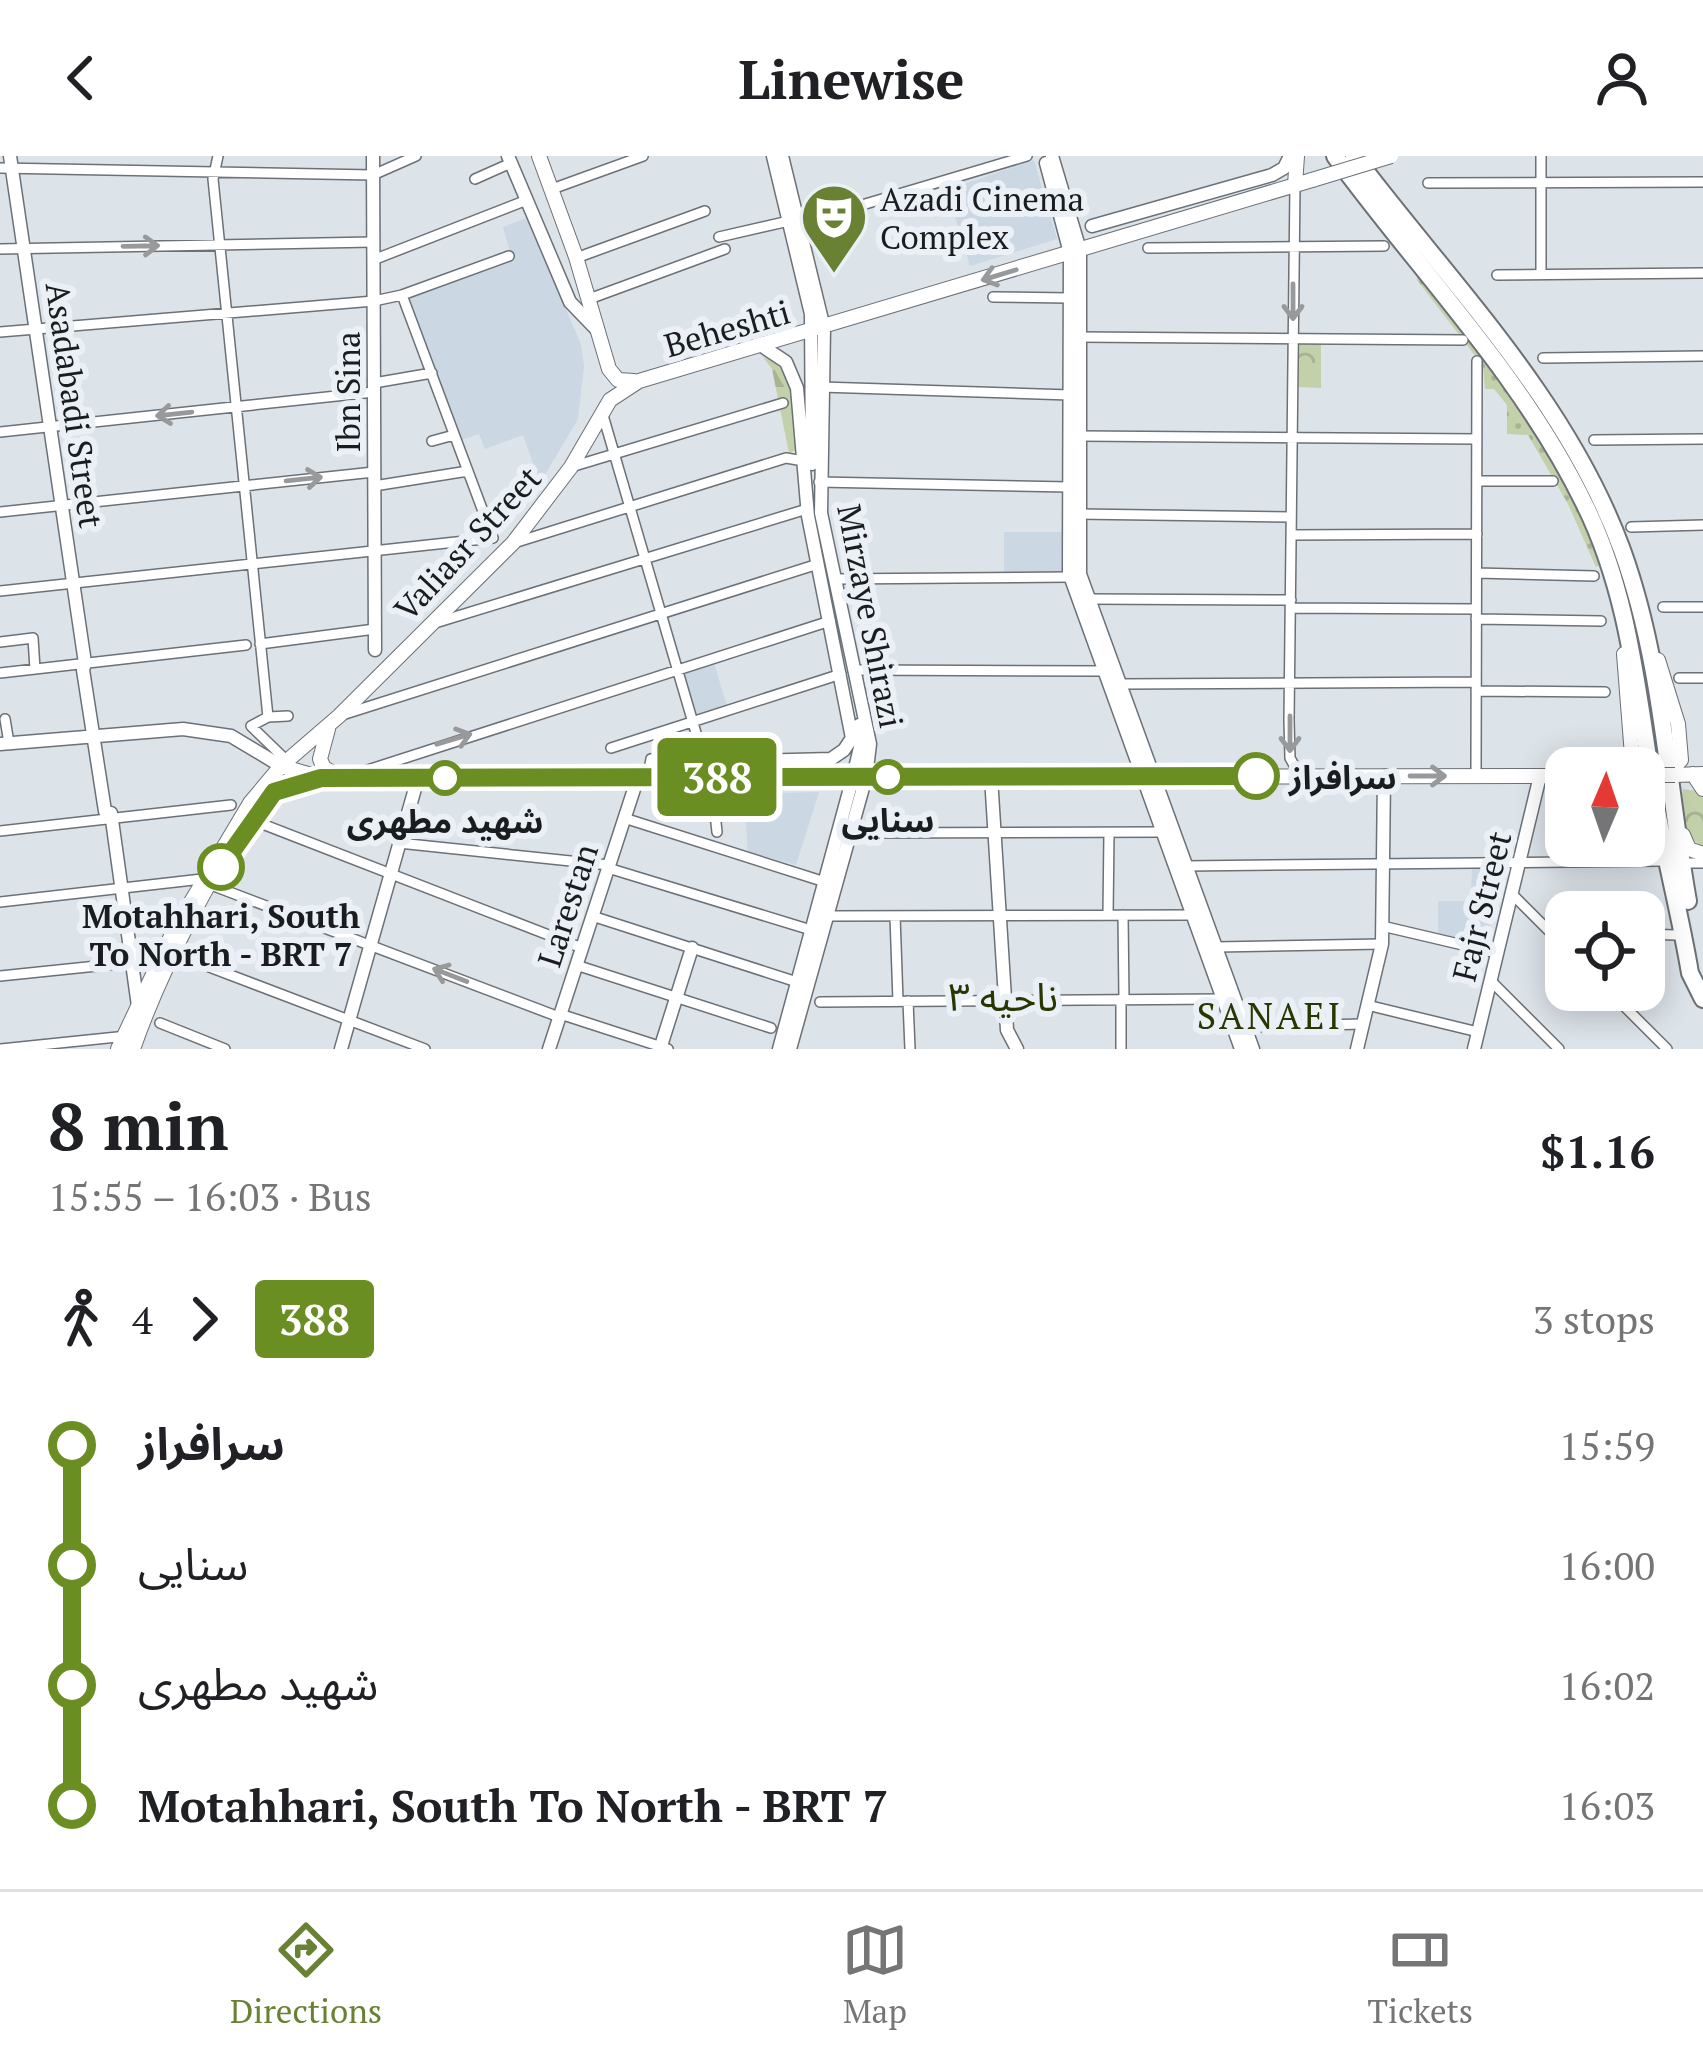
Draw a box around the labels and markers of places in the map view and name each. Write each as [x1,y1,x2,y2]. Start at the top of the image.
place label: Azadi Cinema Complex [880,177,1084,258]
theatre icon: Azadi Cinema Complex [799,182,869,276]
marker: سرافراز [1234,754,1278,798]
place label: سرافراز [1287,755,1397,798]
marker: سنایی [872,761,904,793]
marker: شهید مطهری [429,762,461,794]
place label: سنایی [842,798,934,841]
place label: شهید مطهری [347,799,543,842]
marker: Motahhari, South To North - BRT 7 [199,845,243,889]
place label: Motahhari, South To North - BRT 7 [82,894,360,975]

